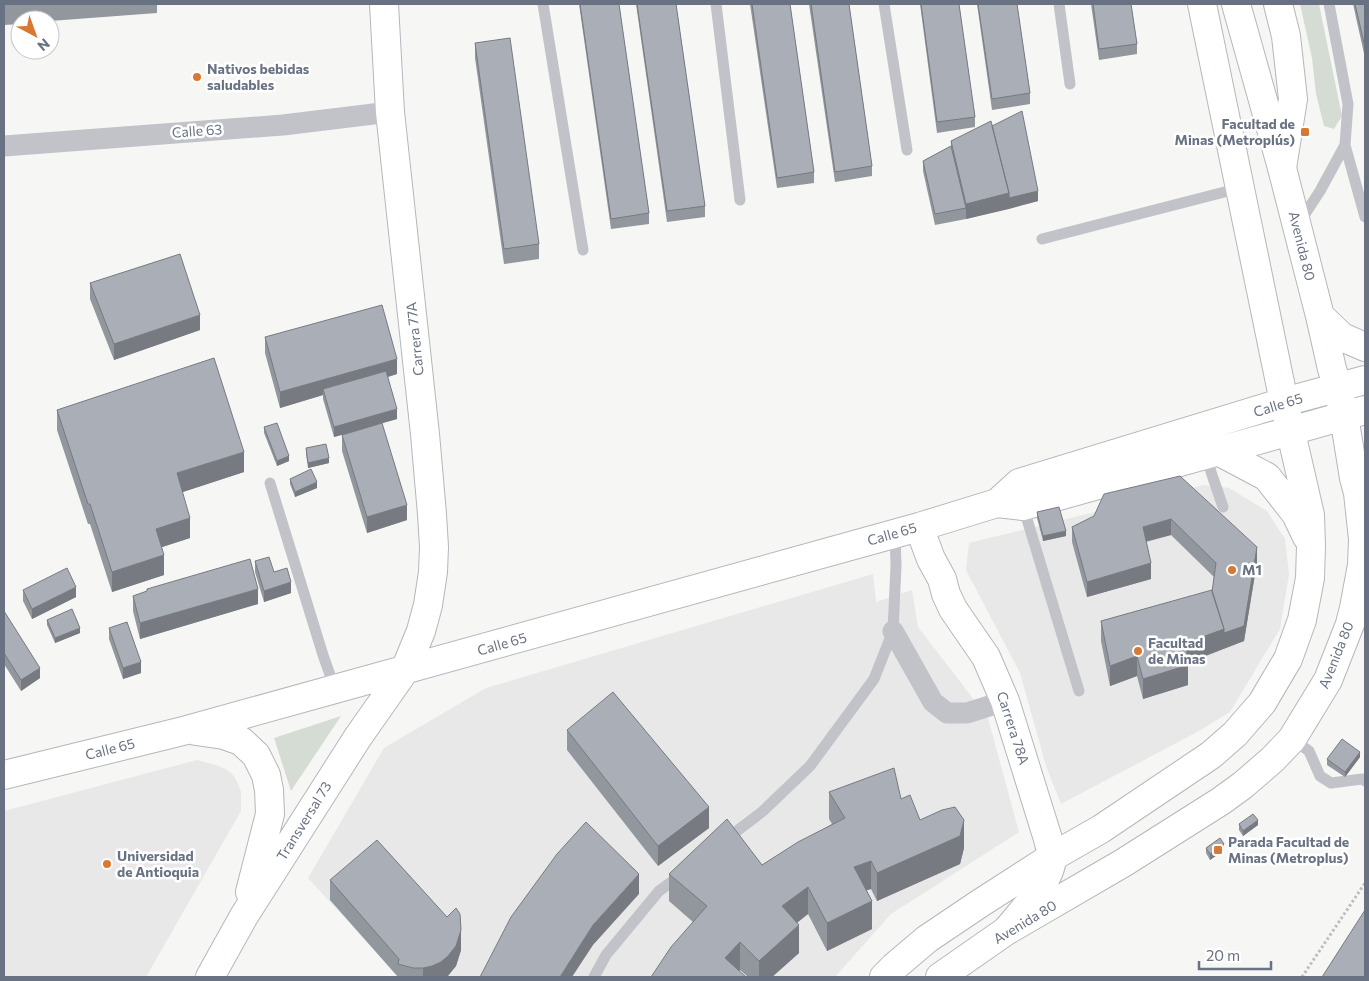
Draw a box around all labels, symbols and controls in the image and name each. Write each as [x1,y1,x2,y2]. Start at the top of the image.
north arrow [10,10,60,60]
text: N [34,35,53,55]
place label: Nativos bebidas saludables [207,60,310,93]
marker: Nativos bebidas saludables [191,71,203,83]
place label: Facultad de Minas (Metroplús) [1174,115,1295,148]
street label: Calle 63 [171,120,223,141]
marker: Facultad de Minas (Metroplús) [1299,126,1311,138]
street label: Avenida 80 [1286,209,1319,282]
street label: Carrera 77A [402,301,427,377]
street label: Calle 65 [1251,389,1305,420]
street label: Calle 65 [865,518,919,549]
place label: M1 [1242,561,1262,578]
marker: M1 [1226,564,1238,576]
street label: Avenida 80 [1314,619,1357,691]
street label: Calle 65 [475,628,529,659]
place label: Facultad de Minas [1148,634,1206,667]
marker: Facultad de Minas [1132,645,1144,657]
street label: Carrera 78A [994,689,1033,767]
street label: Calle 65 [83,734,137,763]
street label: Transversal 73 [273,778,335,863]
place label: Parada Facultad de Minas (Metroplus) [1228,833,1349,866]
marker: Parada Facultad de Minas (Metroplus) [1212,844,1224,856]
place label: Universidad de Antioquia [117,847,199,880]
marker: Universidad de Antioquia [101,858,113,870]
street label: Avenida 80 [990,896,1059,947]
scale bar [1199,938,1272,970]
text: 20 m [1206,946,1240,964]

